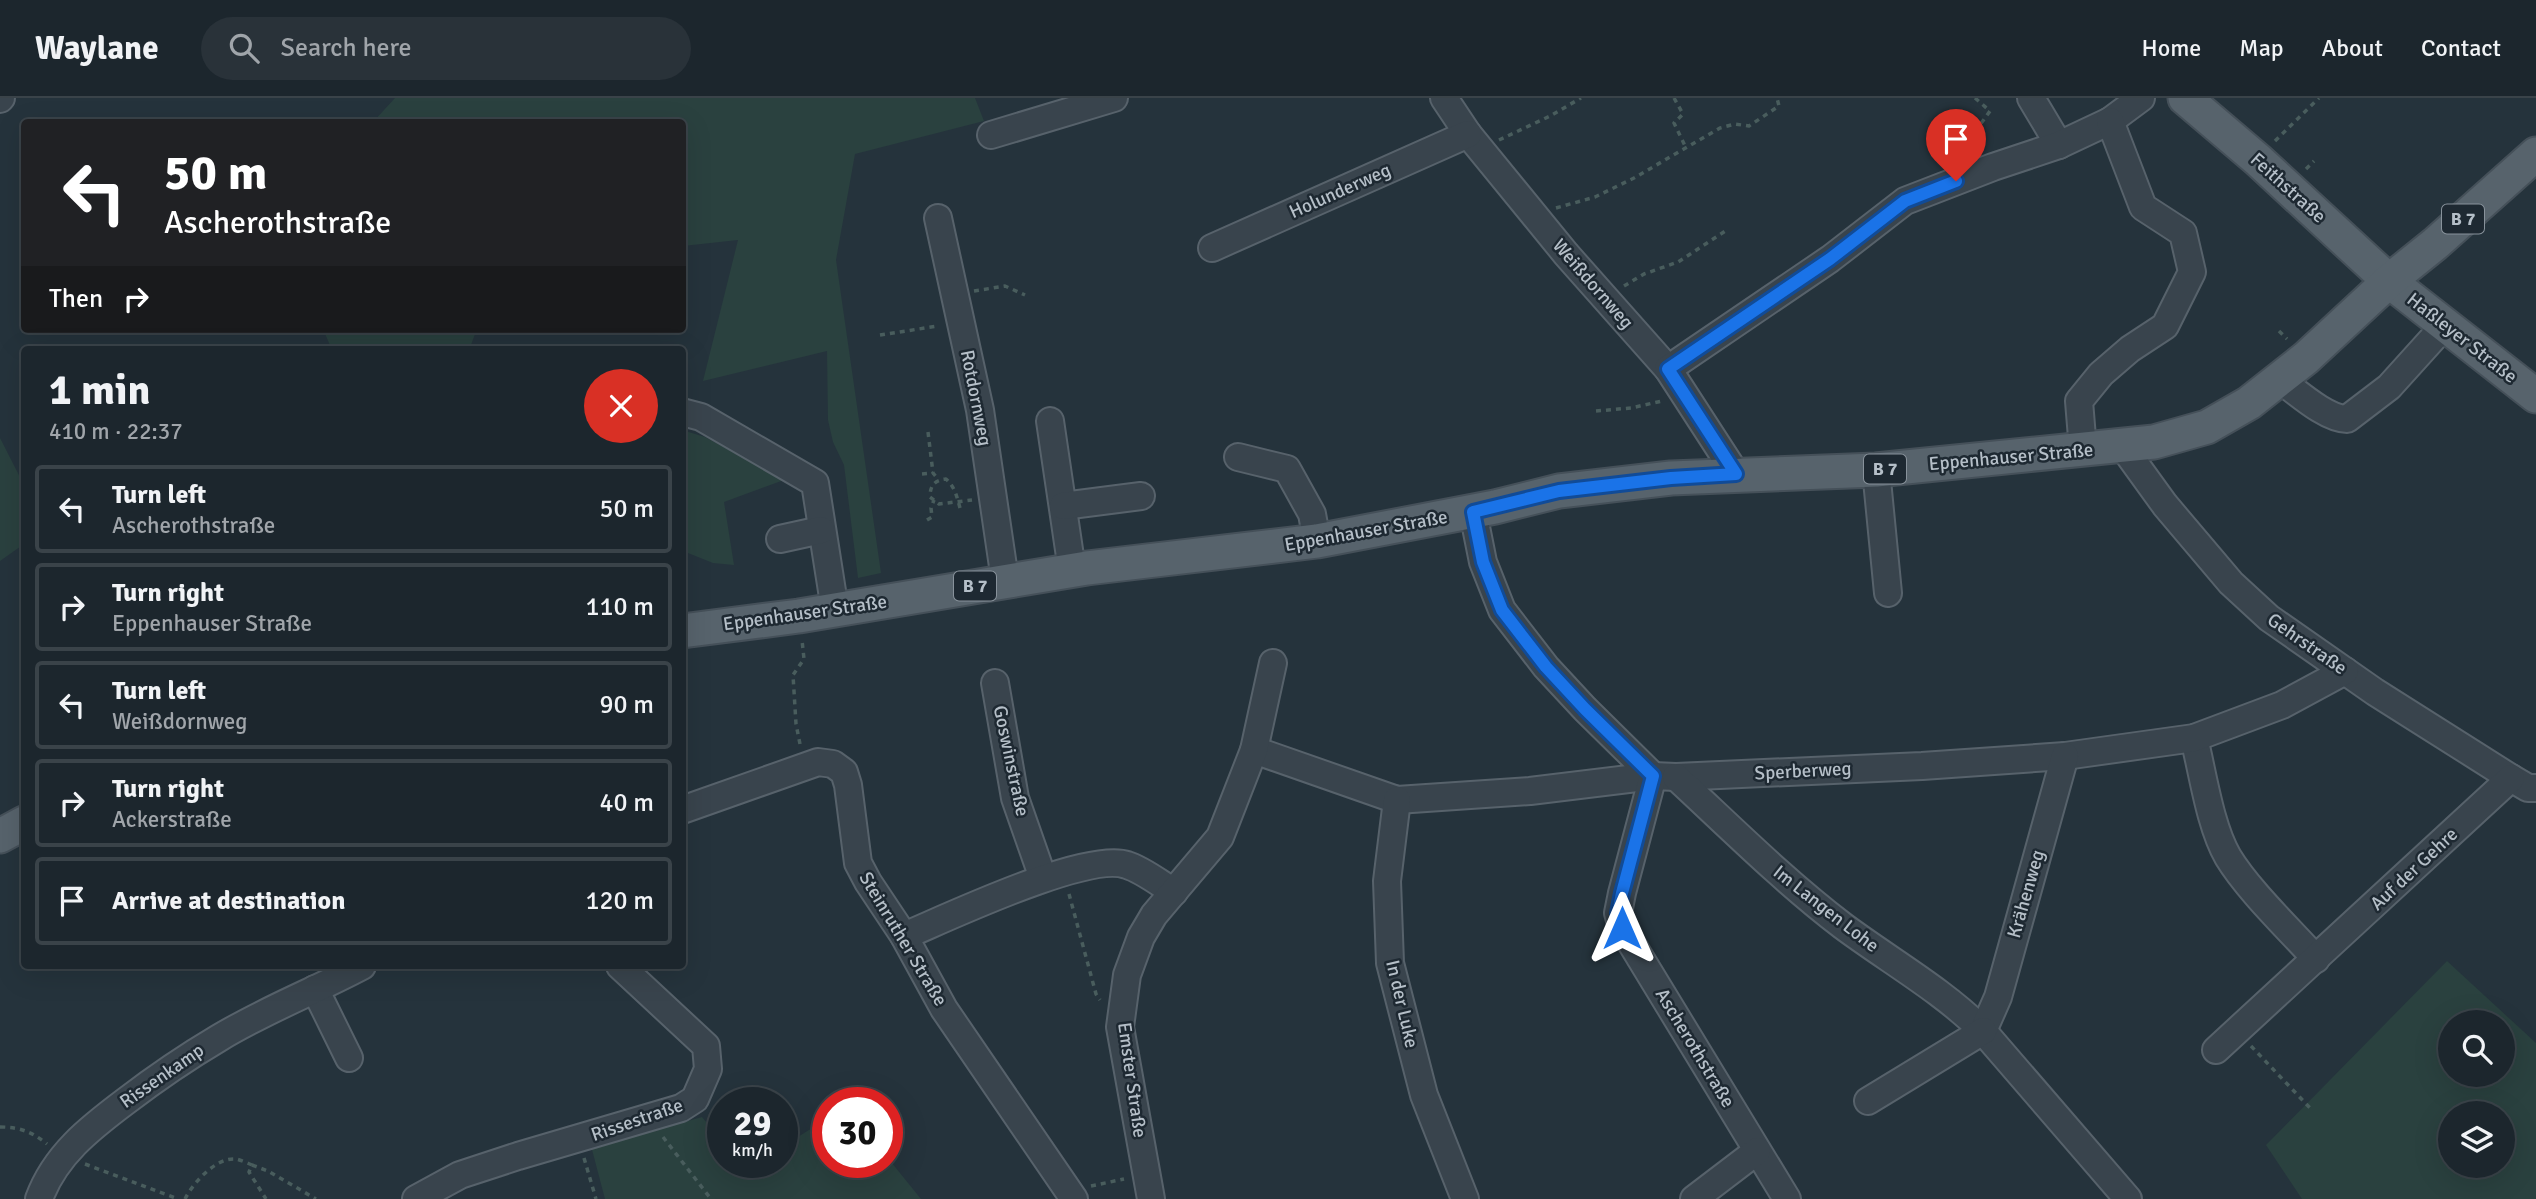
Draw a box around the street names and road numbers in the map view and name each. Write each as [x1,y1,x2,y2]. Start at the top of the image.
street label: Feithstraße [2245,148,2331,228]
street label: Holunderweg [1285,158,1395,224]
road number: B 7 [2442,204,2484,234]
street label: Weißdornweg [1547,234,1639,334]
street label: Haßleyer Straße [2402,287,2522,389]
street label: Rotdornweg [955,348,997,448]
street label: Eppenhauser Straße [1928,438,2094,476]
road number: B 7 [1864,454,1906,484]
street label: Eppenhauser Straße [1283,505,1449,557]
road number: B 7 [954,572,996,600]
street label: Eppenhauser Straße [722,590,888,636]
street label: Gehrstraße [2262,608,2352,680]
street label: Goswinstraße [988,703,1034,819]
street label: Sperberweg [1754,756,1852,786]
street label: Auf der Gehre [2365,822,2463,916]
street label: Krähenweg [2002,847,2050,941]
street label: Im Langen Lohe [1768,860,1884,958]
street label: Steinruther Straße [854,868,952,1010]
street label: In der Luke [1380,958,1424,1050]
street label: Ascherothstraße [1650,984,1740,1112]
street label: Emster Straße [1112,1021,1152,1139]
street label: Rissenkamp [115,1038,209,1114]
street label: Rissestraße [588,1093,686,1147]

